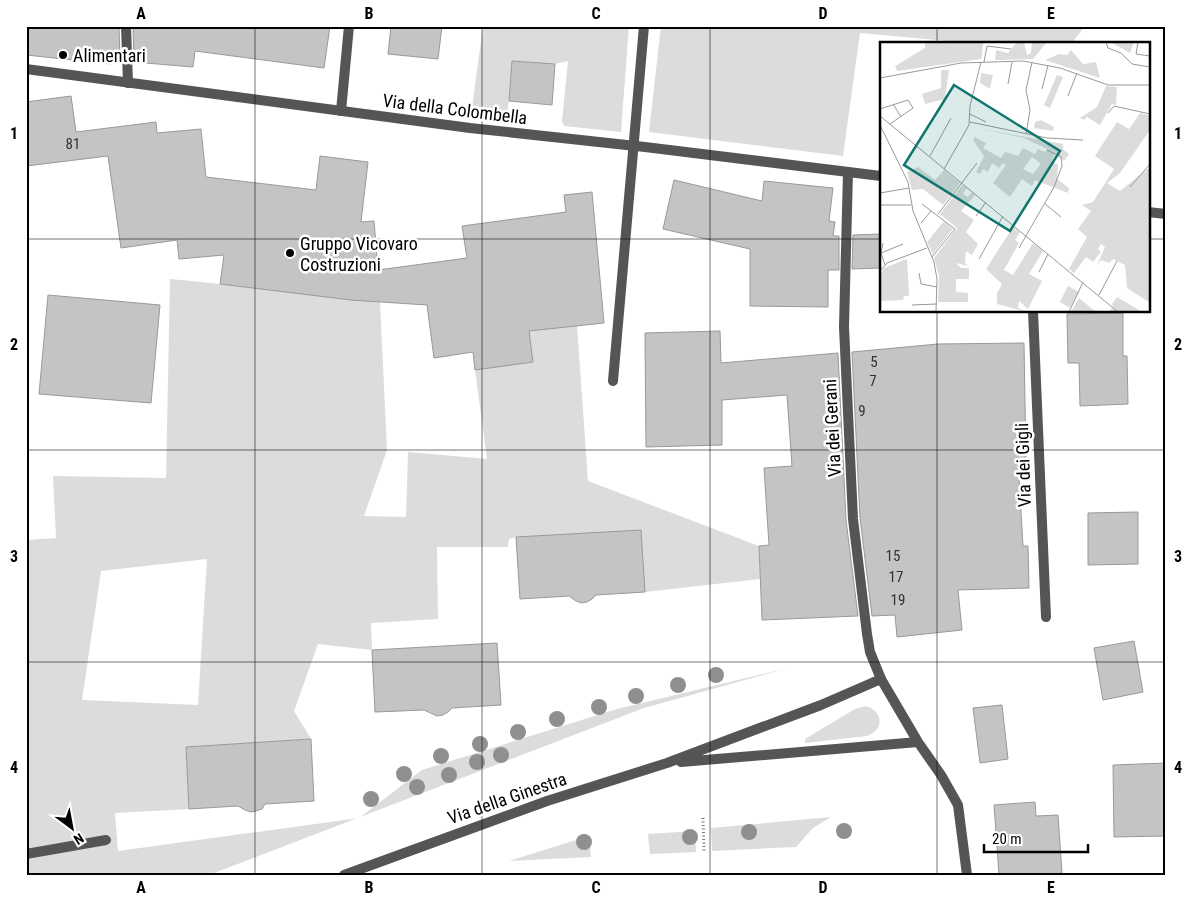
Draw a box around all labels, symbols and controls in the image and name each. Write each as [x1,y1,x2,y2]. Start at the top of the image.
text: A [136,4,146,23]
text: B [365,4,374,23]
text: C [591,4,601,23]
text: D [818,4,828,23]
text: E [1047,4,1055,23]
inset map [880,42,1150,312]
place label: Alimentari [73,45,146,66]
marker: Alimentari [57,49,69,61]
street label: Via della Colombella [382,90,528,128]
text: 1 [10,124,18,143]
text: 1 [1174,124,1182,143]
house number: 81 [66,135,80,153]
place label: Gruppo Vicovaro Costruzioni [300,233,418,275]
marker: Gruppo Vicovaro Costruzioni [284,247,296,259]
text: 2 [10,335,18,354]
text: 2 [1174,335,1182,354]
house number: 5 [870,353,878,371]
house number: 7 [869,372,877,390]
street label: Via dei Gerani [819,378,845,478]
house number: 9 [858,402,866,420]
street label: Via dei Gigli [1011,422,1035,508]
text: 3 [10,547,18,566]
house number: 15 [886,547,900,565]
text: 3 [1174,547,1182,566]
house number: 17 [889,568,903,586]
house number: 19 [891,591,905,609]
text: 4 [10,758,18,777]
text: 4 [1174,758,1182,777]
street label: Via della Ginestra [445,768,569,828]
north arrow [48,804,98,854]
scale bar [984,821,1088,853]
text: N [71,830,87,848]
text: 20 m [992,830,1022,848]
text: A [136,878,146,897]
text: B [365,878,374,897]
text: C [591,878,601,897]
text: D [818,878,828,897]
text: E [1047,878,1055,897]

